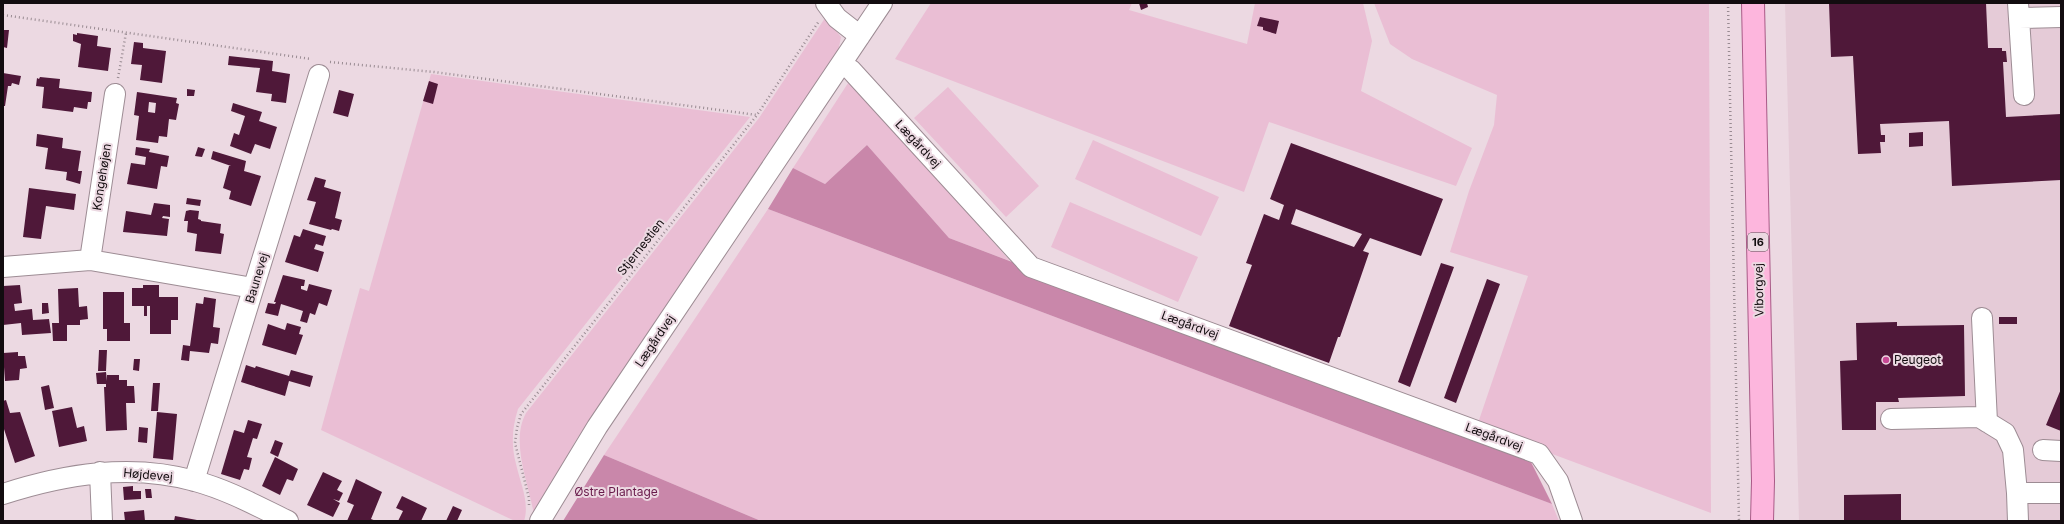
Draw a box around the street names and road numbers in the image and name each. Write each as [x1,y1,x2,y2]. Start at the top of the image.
street label: Lægårdvej [892,117,944,171]
street label: Kongehøjen [89,142,114,211]
street label: Stjernestien [614,215,667,278]
road number: 16 [1748,233,1768,251]
street label: Baunevej [242,251,271,305]
street label: Viborgvej [1751,263,1766,317]
street label: Lægårdvej [1159,307,1221,342]
street label: Lægårdvej [632,312,678,370]
street label: Lægårdvej [1463,419,1525,454]
street label: Højdevej [123,465,173,484]

